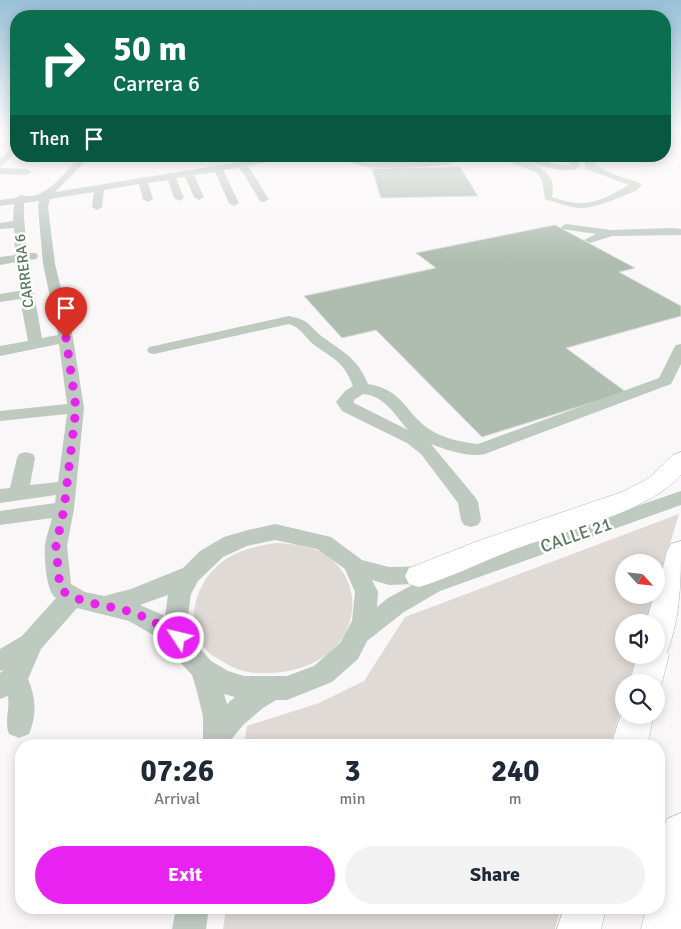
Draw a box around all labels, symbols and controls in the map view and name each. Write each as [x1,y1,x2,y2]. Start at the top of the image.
text: 50 m [113,27,187,70]
icon: right [30,30,95,95]
text: Carrera 6 [113,70,200,97]
icon: arrive [80,125,108,153]
text: Then [30,127,70,151]
street label: CARRERA 6 [11,233,37,309]
pin [45,287,87,338]
icon: arrive [52,294,80,322]
street label: CALLE 21 [537,513,615,557]
north arrow [615,554,665,604]
map controls [615,554,665,724]
position arrow [152,611,204,663]
button: sound [615,614,665,664]
button: search [615,674,665,724]
text: 07:26 [140,753,214,790]
text: 3 [344,753,361,790]
text: 240 [491,753,539,790]
text: Arrival [154,789,200,809]
text: min [340,789,365,809]
text: m [509,789,522,809]
button: Exit [35,846,335,904]
button: Share [345,846,645,904]

